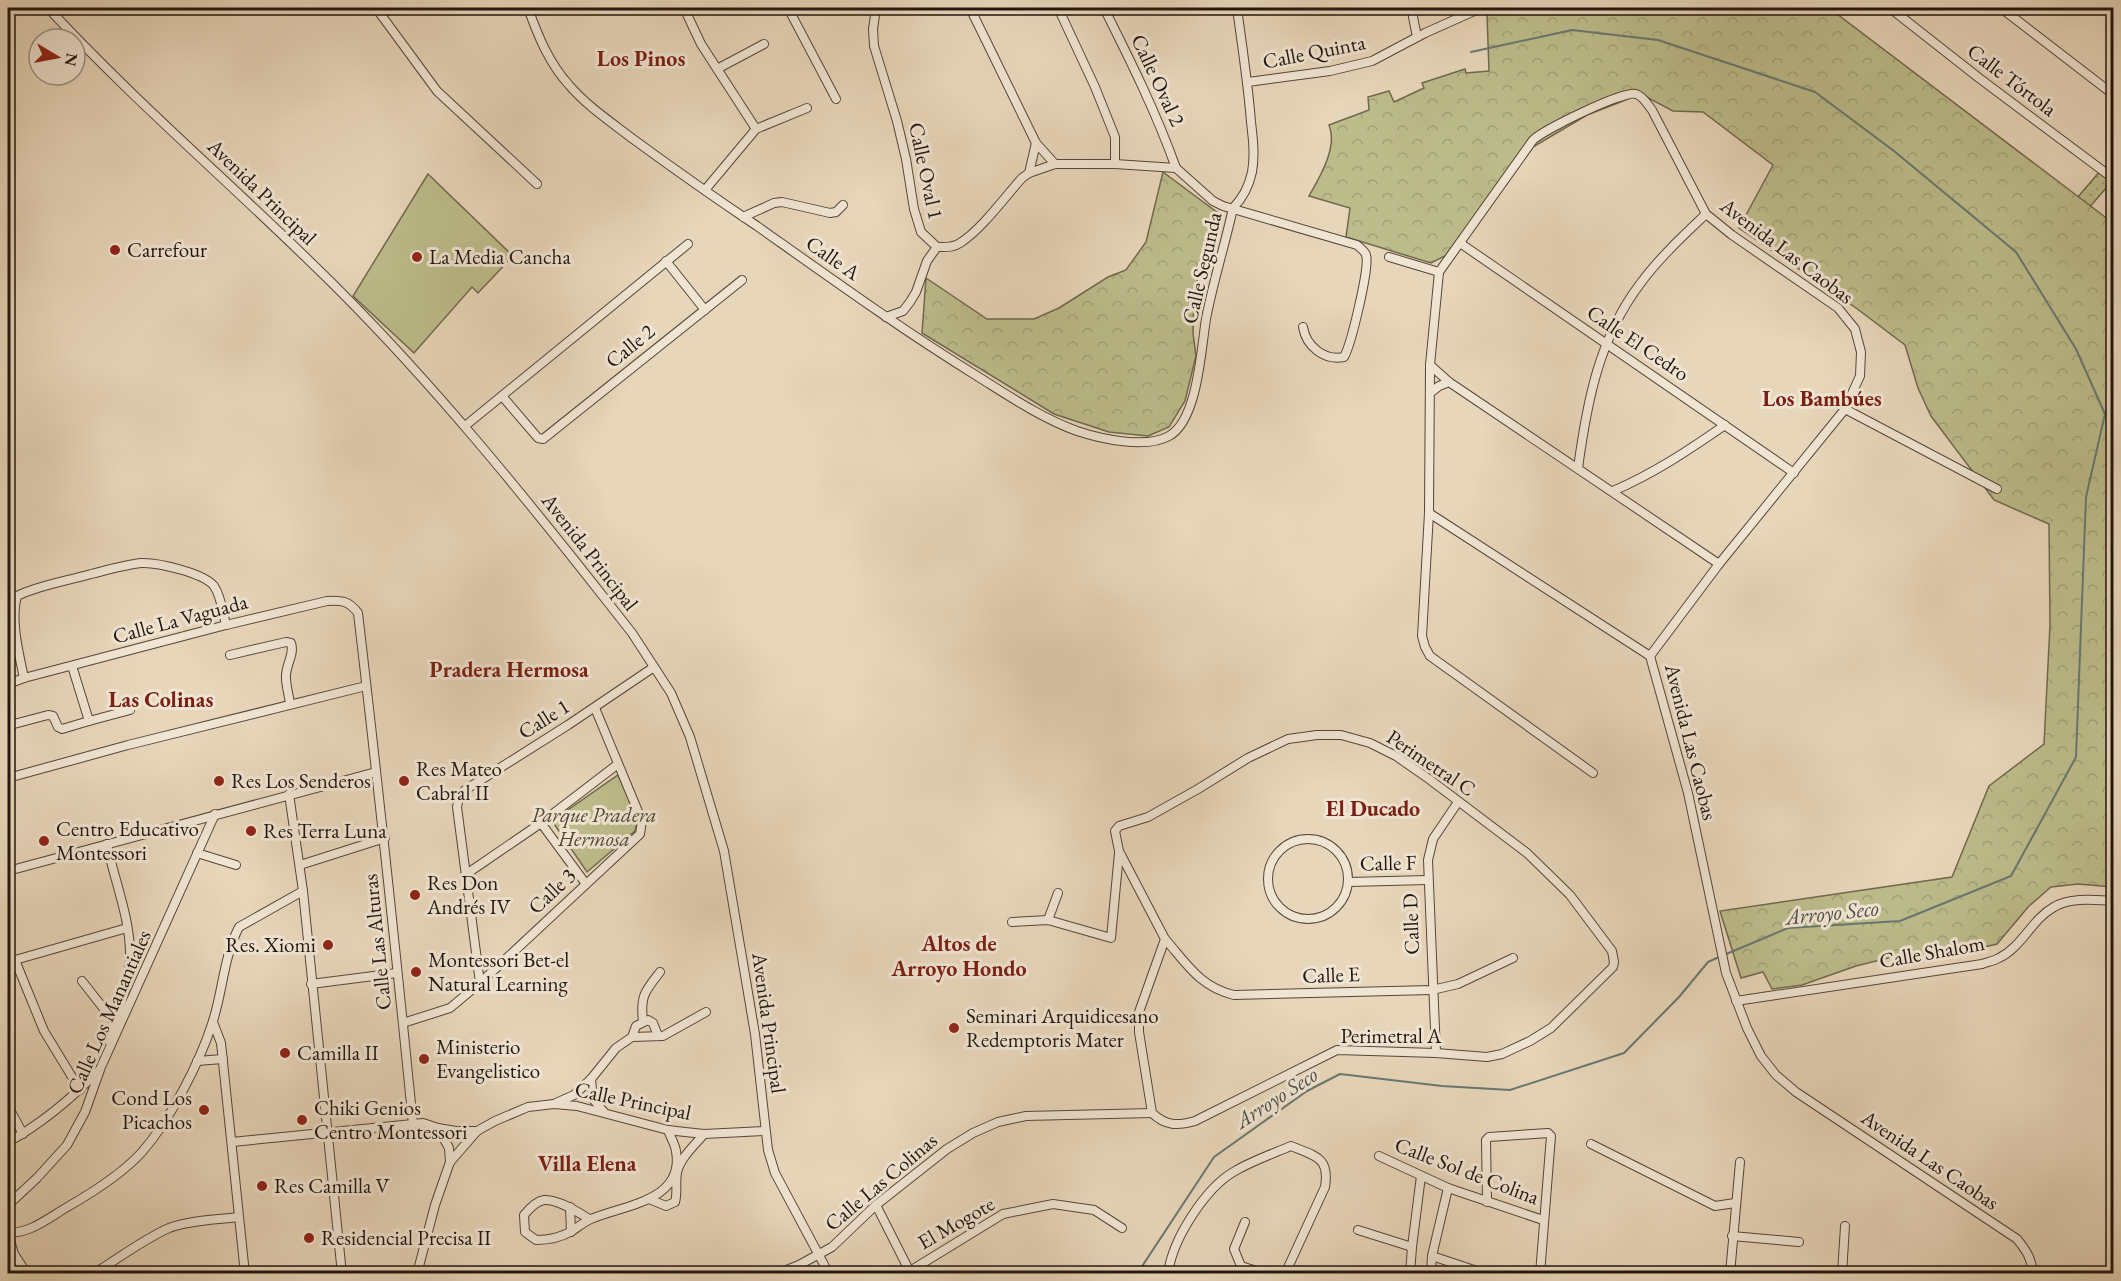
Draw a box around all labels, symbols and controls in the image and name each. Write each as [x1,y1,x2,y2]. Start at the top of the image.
north arrow [27,27,87,87]
street label: Calle Quinta [1260,28,1368,76]
street label: Calle Oval 2 [1125,30,1191,130]
street label: Calle Tórtola [1962,37,2063,122]
district label: Los Pinos [597,44,685,73]
text: N [60,51,83,68]
street label: Calle Oval 1 [903,120,950,222]
street label: Avenida Principal [201,132,323,251]
street label: Avenida Las Caobas [1714,191,1860,310]
street label: Calle Segunda [1176,209,1228,326]
street label: Calle A [801,229,866,286]
place label: Carrefour [127,236,207,263]
marker: Carrefour [108,243,122,257]
place label: La Media Cancha [429,243,571,270]
marker: La Media Cancha [410,250,424,264]
street label: Calle El Cedro [1582,298,1695,387]
street label: Calle 2 [599,318,660,374]
district label: Los Bambúes [1762,384,1882,413]
street label: Avenida Principal [535,487,645,616]
street label: Calle La Vaguada [109,587,251,649]
district label: Pradera Hermosa [429,655,589,684]
street label: Avenida Las Caobas [1659,660,1724,823]
district label: Las Colinas [109,685,213,714]
street label: Calle 1 [513,692,575,745]
street label: Perimetral C [1382,723,1481,802]
place label: Res Mateo Cabral II [416,755,502,806]
place label: Res Los Senderos [231,767,371,794]
marker: Res Los Senderos [212,774,226,788]
marker: Res Mateo Cabral II [397,774,411,788]
district label: El Ducado [1326,794,1420,823]
park label: Parque Pradera Hermosa [531,801,657,852]
place label: Centro Educativo Montessori [56,815,199,866]
place label: Res Terra Luna [263,817,387,844]
marker: Res Terra Luna [244,824,258,838]
marker: Centro Educativo Montessori [37,834,51,848]
street label: Calle F [1360,849,1417,876]
street label: Calle 3 [522,862,581,920]
place label: Res Don Andrés IV [426,869,512,920]
street label: Calle Las Alturas [356,872,397,1011]
marker: Res Don Andrés IV [408,888,422,902]
street label: Calle D [1396,893,1425,955]
water label: Arroyo Seco [1782,893,1880,932]
street label: Calle Los Manantiales [60,925,157,1098]
district label: Altos de Arroyo Hondo [891,929,1027,983]
street label: Calle Shalom [1877,929,1987,974]
place label: Res. Xiomi [225,931,316,958]
marker: Res. Xiomi [321,938,335,952]
place label: Montessori Bet-el Natural Learning [428,946,569,997]
street label: Avenida Principal [746,950,793,1095]
street label: Calle E [1302,960,1360,989]
marker: Montessori Bet-el Natural Learning [409,965,423,979]
place label: Seminari Arquidicesano Redemptoris Mater [966,1002,1159,1053]
marker: Seminari Arquidicesano Redemptoris Mater [947,1021,961,1035]
street label: Perimetral A [1340,1022,1442,1049]
place label: Ministerio Evangelistico [436,1033,540,1084]
place label: Camilla II [297,1039,379,1066]
marker: Camilla II [278,1046,292,1060]
marker: Ministerio Evangelistico [417,1052,431,1066]
water label: Arroyo Seco [1228,1060,1323,1136]
street label: Calle Principal [572,1075,694,1126]
place label: Cond Los Picachos [111,1084,192,1135]
place label: Chiki Genios Centro Montessori [314,1094,467,1145]
marker: Cond Los Picachos [197,1103,211,1117]
street label: Avenida Las Caobas [1855,1103,2004,1216]
marker: Chiki Genios Centro Montessori [295,1113,309,1127]
street label: Calle Las Colinas [819,1127,943,1237]
street label: Calle Sol de Colina [1391,1131,1544,1211]
district label: Villa Elena [538,1149,637,1178]
place label: Res Camilla V [274,1172,391,1199]
marker: Res Camilla V [255,1179,269,1193]
street label: El Mogote [912,1190,999,1255]
place label: Residencial Precisa II [321,1224,491,1251]
marker: Residencial Precisa II [302,1231,316,1245]

